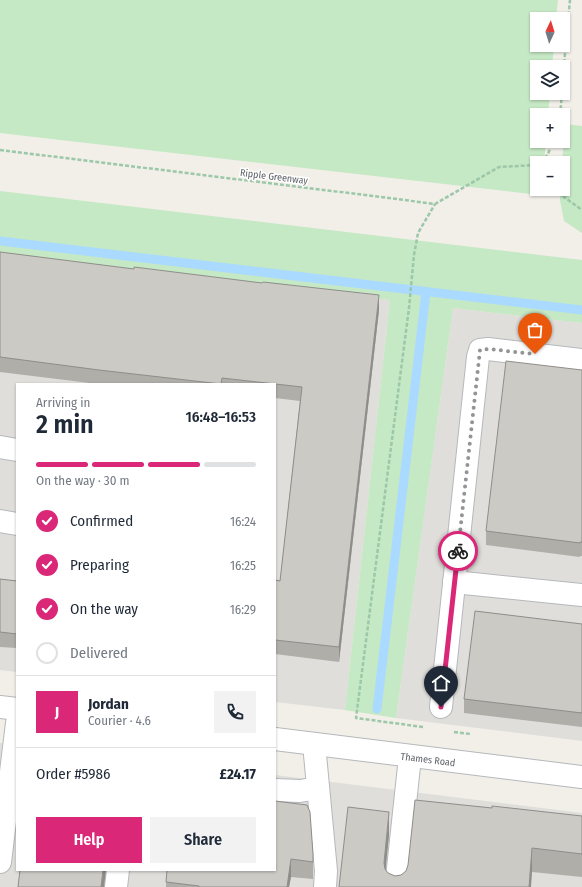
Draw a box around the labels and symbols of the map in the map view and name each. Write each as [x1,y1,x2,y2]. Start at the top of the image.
north arrow [530,12,570,52]
street label: Ripple Greenway [239,167,309,187]
pin [518,313,552,354]
courier [438,531,478,571]
pin [424,666,458,707]
street label: Thames Road [400,751,456,769]

